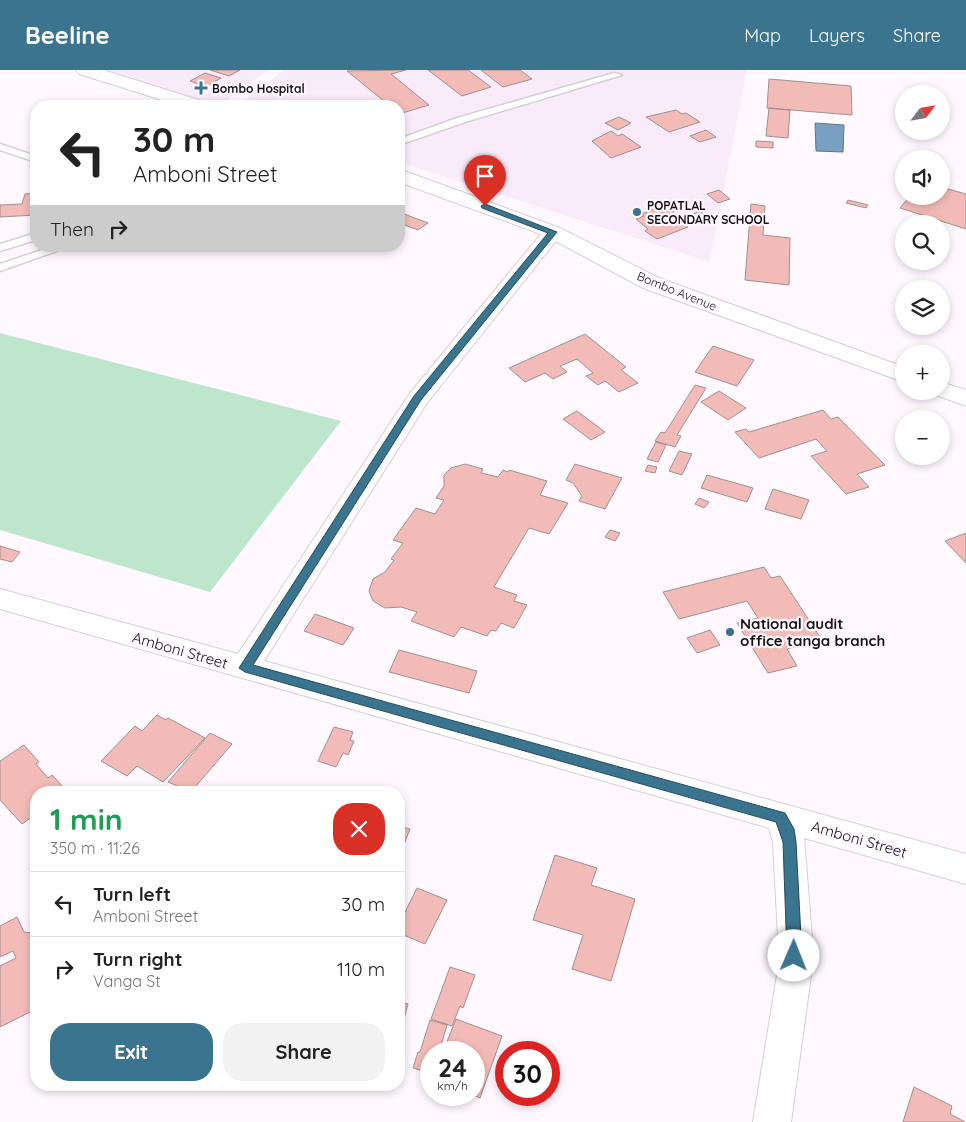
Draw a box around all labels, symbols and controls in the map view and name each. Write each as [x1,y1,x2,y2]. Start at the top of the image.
text: Beeline [25,20,110,50]
text: Map [744,24,781,47]
text: Layers [809,24,865,47]
text: Share [893,24,941,47]
marker: Bombo Hospital [194,81,208,95]
place label: Bombo Hospital [212,81,305,96]
north arrow [895,85,950,140]
map controls [895,85,950,465]
text: 30 m [133,117,215,161]
icon: left [50,120,115,185]
button: sound [895,150,950,205]
pin [464,155,506,206]
text: Amboni Street [133,160,277,188]
icon: arrive [471,162,499,190]
place label: POPATLAL SECONDARY SCHOOL [647,198,770,227]
marker: POPATLAL SECONDARY SCHOOL [631,206,643,218]
icon: right [104,215,132,243]
button: search [895,215,950,270]
text: Then [50,217,94,241]
street label: Bombo Avenue [635,268,719,314]
button: layers [895,280,950,335]
button: + [895,345,950,400]
button: − [895,410,950,465]
place label: National audit office tanga branch [740,614,885,650]
marker: National audit office tanga branch [724,626,736,638]
street label: Amboni Street [130,627,230,673]
text: 1 min [50,800,123,838]
button: close [333,803,385,855]
street label: Amboni Street [809,816,909,862]
text: 350 m · 11:26 [50,838,140,858]
text: Turn left [93,882,171,906]
icon: left [50,890,78,918]
text: 30 m [341,892,385,916]
text: Amboni Street [93,906,198,926]
position arrow [767,929,819,981]
text: Turn right [93,947,182,971]
icon: right [50,955,78,983]
text: 110 m [337,957,385,981]
text: Vanga St [93,971,161,991]
button: Exit [50,1023,213,1081]
button: Share [223,1023,385,1081]
speed limit sign: 30 [495,1041,560,1106]
text: 24 [438,1052,467,1083]
text: km/h [437,1078,468,1093]

